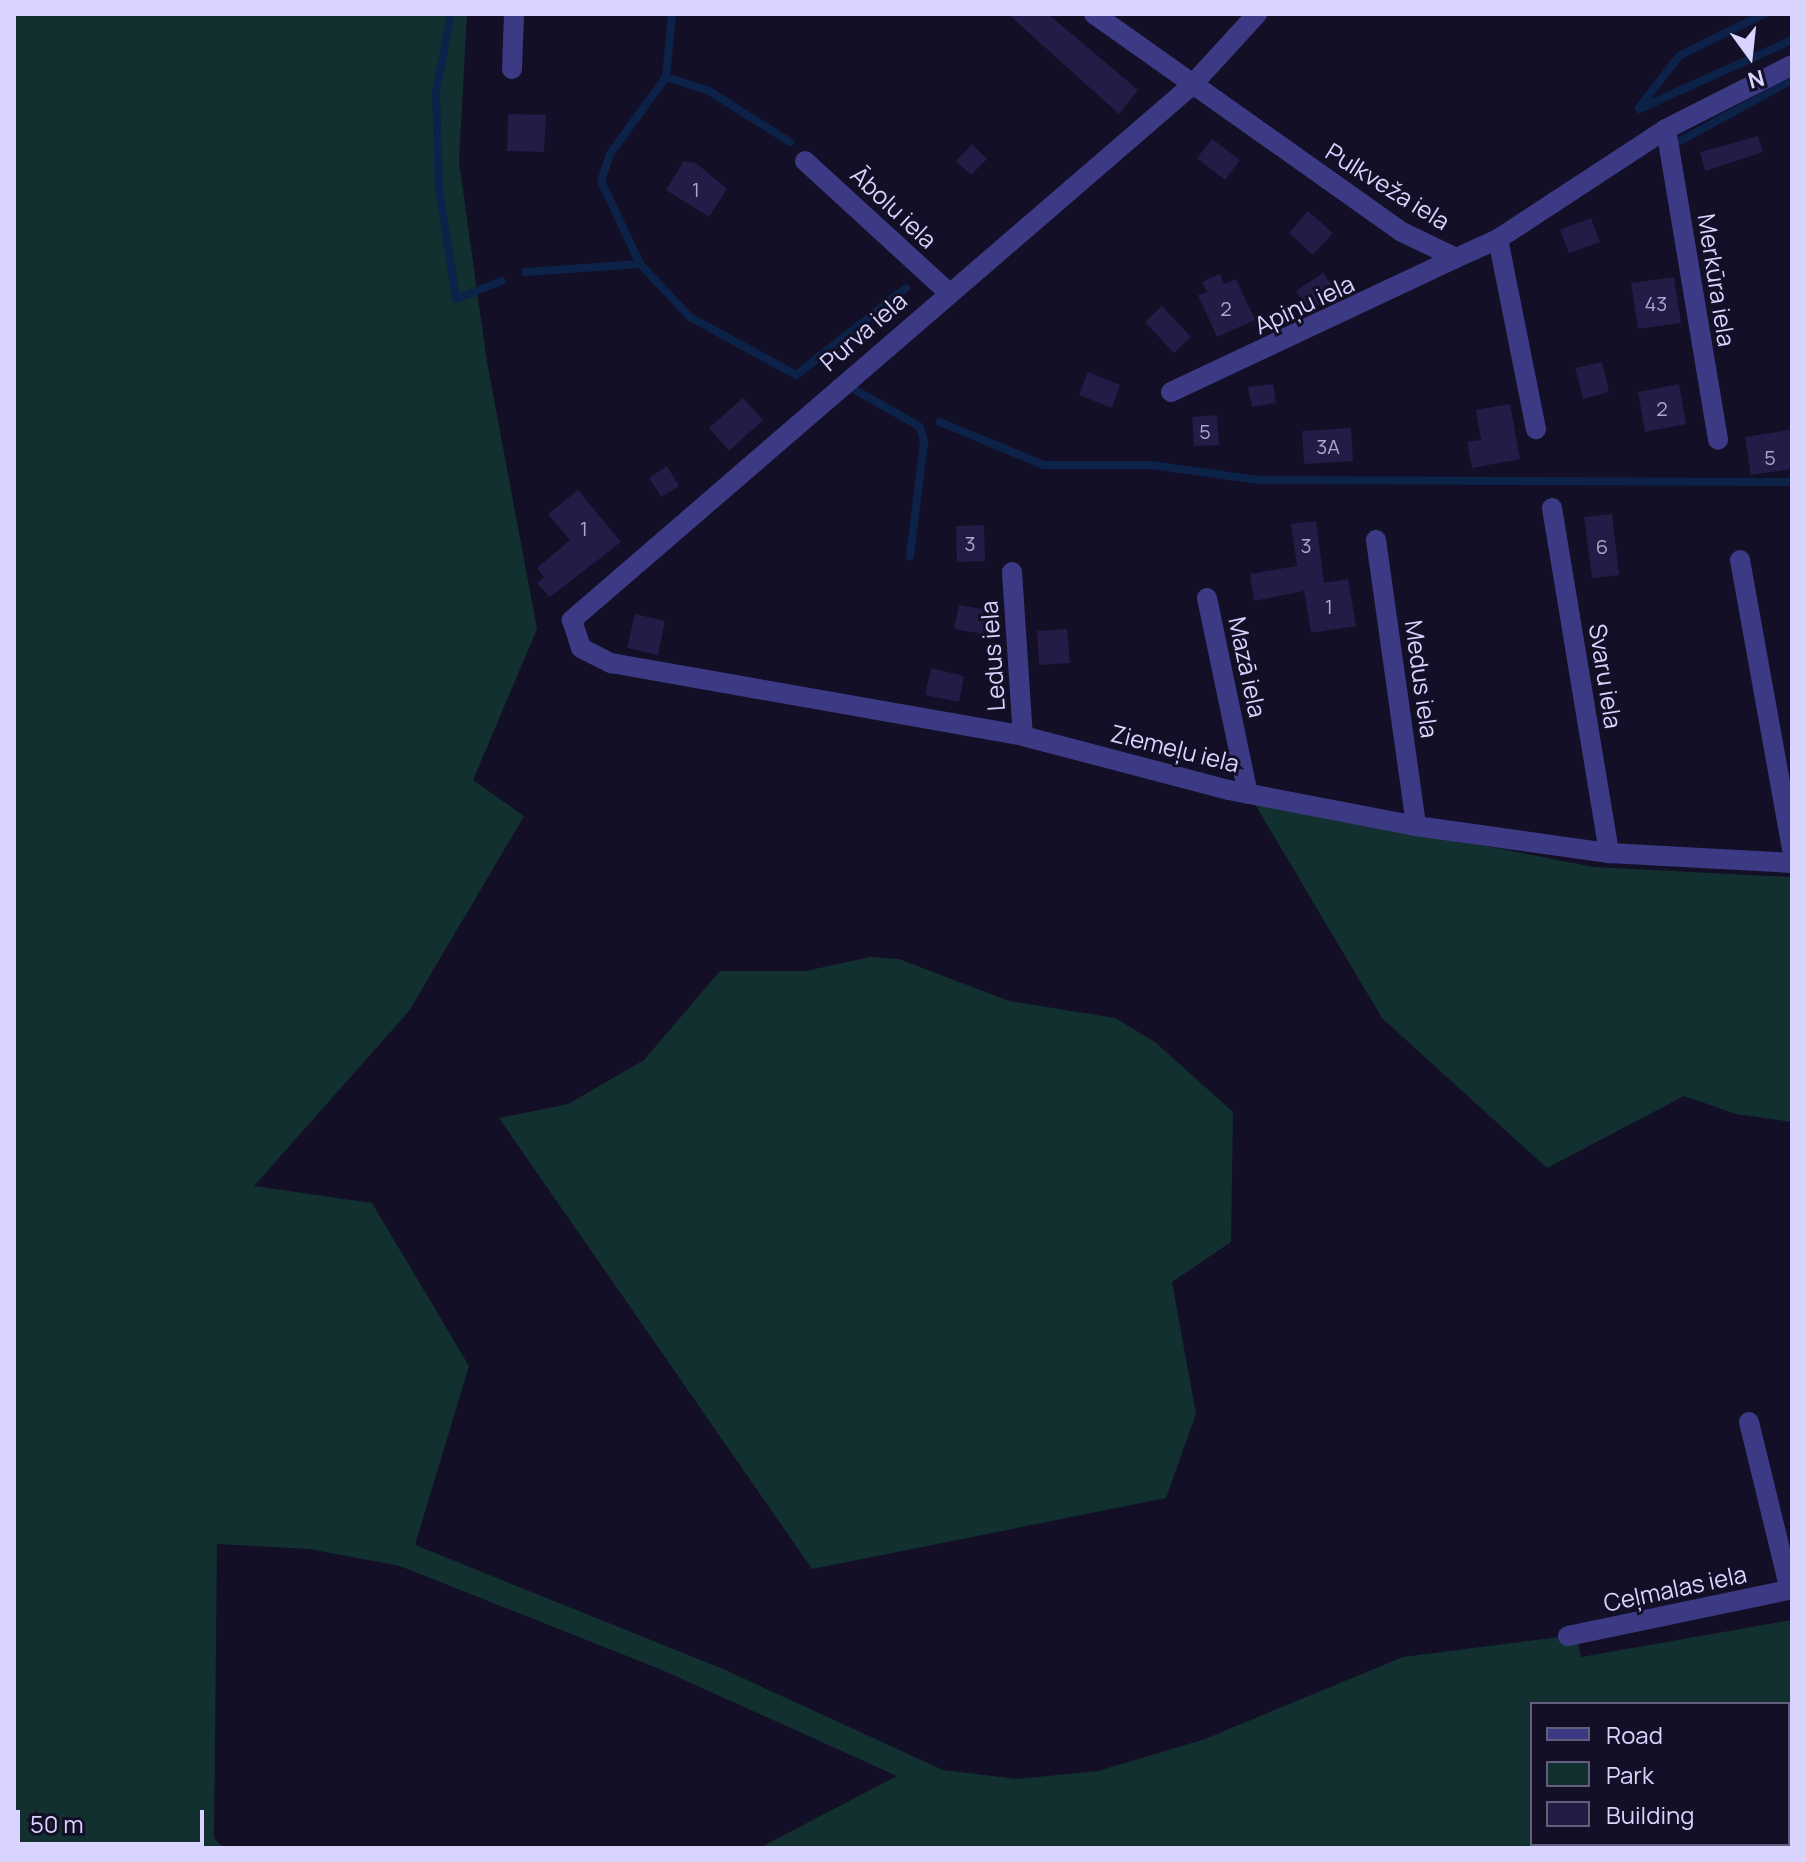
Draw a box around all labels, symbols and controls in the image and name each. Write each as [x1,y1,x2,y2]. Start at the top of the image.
north arrow [1710,16,1790,96]
text: N [1745,63,1768,96]
street label: Pulkveža iela [1321,137,1455,235]
street label: Ābolu iela [845,160,943,254]
house number: 1 [692,177,700,201]
street label: Merkūra iela [1692,212,1742,348]
street label: Apiņu iela [1249,268,1359,340]
street label: Purva iela [814,286,912,376]
house number: 43 [1645,291,1667,315]
house number: 2 [1220,296,1232,320]
house number: 2 [1656,396,1668,420]
house number: 5 [1199,419,1211,443]
house number: 3A [1316,434,1340,458]
house number: 5 [1764,445,1776,469]
house number: 1 [580,516,588,540]
house number: 3 [964,531,976,555]
house number: 3 [1300,533,1312,557]
house number: 6 [1596,534,1608,558]
house number: 1 [1325,594,1333,618]
street label: Ledus iela [974,600,1010,712]
street label: Mazā iela [1223,614,1273,720]
street label: Medus iela [1399,618,1445,740]
street label: Svaru iela [1583,621,1629,731]
street label: Ziemeļu iela [1108,718,1242,778]
street label: Ceļmalas iela [1601,1559,1749,1617]
legend [1530,1702,1790,1846]
text: Road [1606,1718,1663,1751]
text: Park [1606,1758,1654,1791]
scale bar [20,1794,208,1844]
text: Building [1606,1798,1694,1831]
text: 50 m [30,1807,84,1840]

